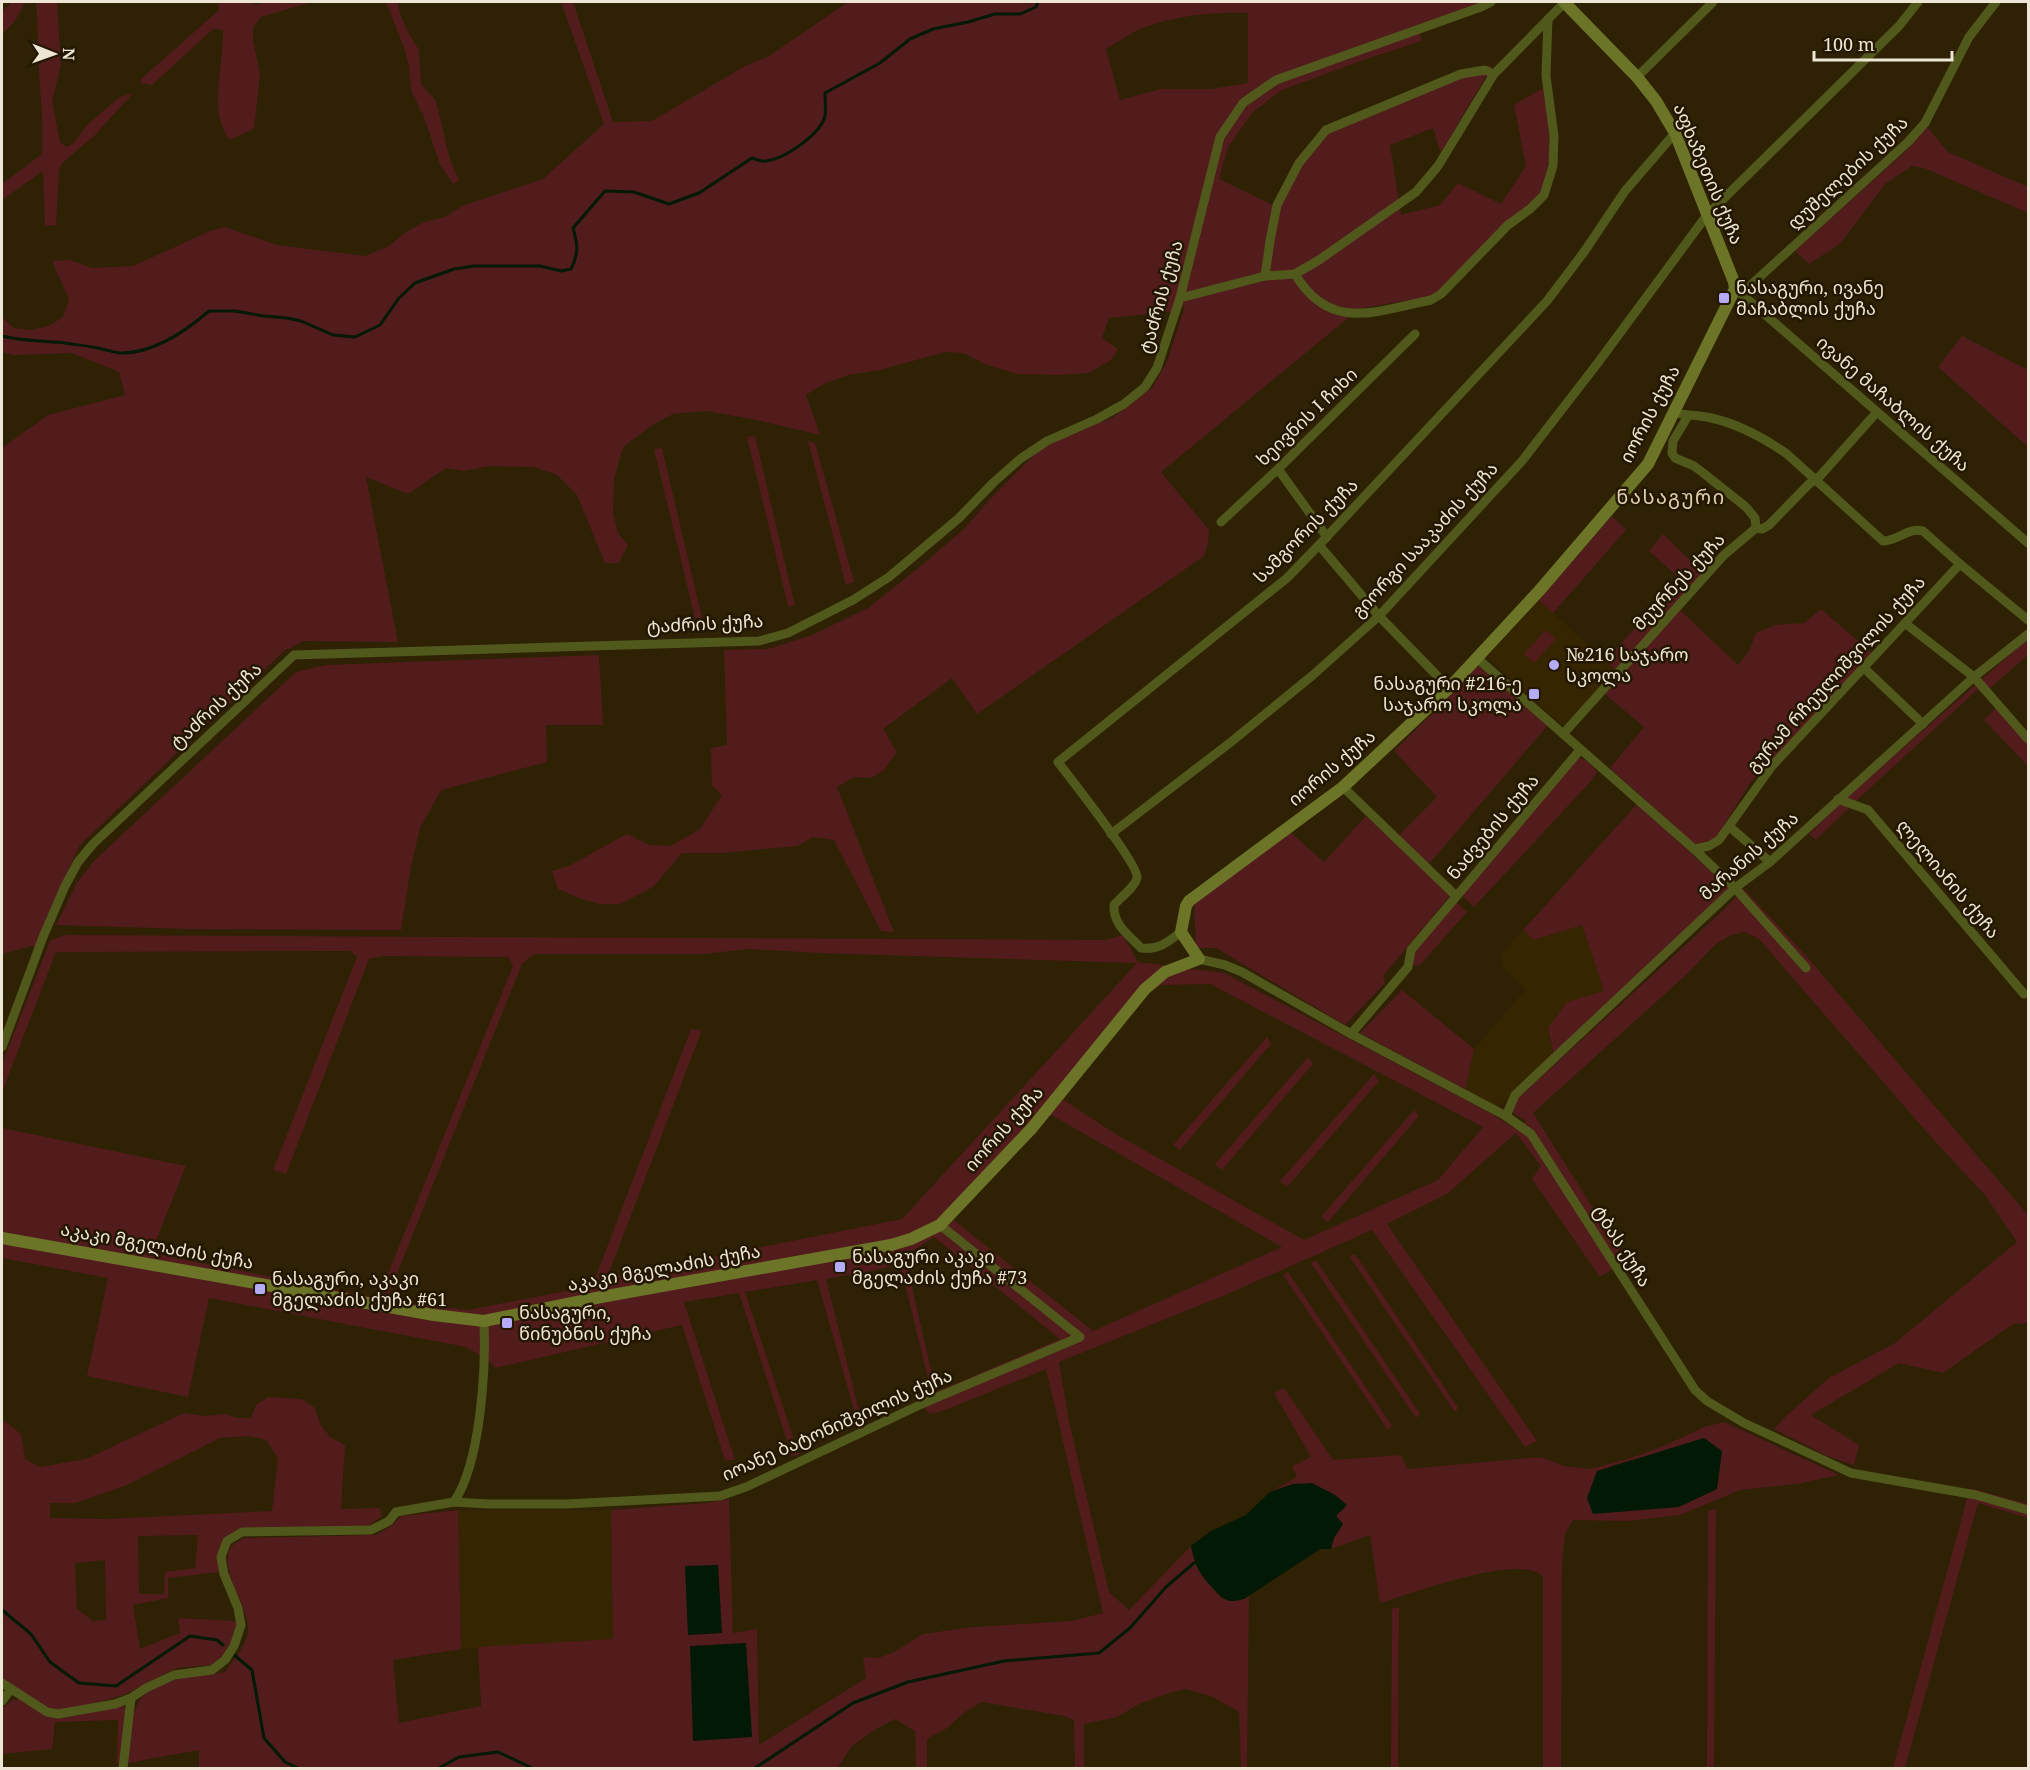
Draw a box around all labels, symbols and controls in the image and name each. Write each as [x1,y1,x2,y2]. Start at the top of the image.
north arrow [24,24,84,84]
scale bar [1814,24,1952,62]
text: 100 m [1823,32,1875,56]
text: N [58,48,80,61]
street label: აფხაზეთის ქუჩა [1668,99,1749,248]
street label: დუშელების ქუჩა [1782,110,1913,234]
street label: ტაძრის ქუჩა [1132,237,1188,356]
place label: ნასაგური, ივანე მაჩაბლის ქუჩა [1736,275,1884,320]
marker: ნასაგური, ივანე მაჩაბლის ქუჩა [1717,291,1731,305]
street label: ივანე მაჩაბლის ქუჩა [1812,330,1975,477]
street label: იორის ქუჩა [1613,361,1685,466]
street label: ხეივნის I ჩიხი [1251,362,1362,471]
street label: გიორგი სააკაძის ქუჩა [1346,456,1503,622]
street label: სამგორის ქუჩა [1248,473,1363,588]
district label: ნასაგური [1616,483,1726,510]
street label: მეურნეს ქუჩა [1627,527,1730,635]
street label: გურამ რჩეულიშვილის ქუჩა [1740,570,1930,777]
street label: ტაძრის ქუჩა [646,608,764,638]
place label: №216 საჯარო სკოლა [1566,642,1689,687]
street label: ტაძრის ქუჩა [164,657,266,754]
marker: №216 საჯარო სკოლა [1547,658,1561,672]
place label: ნასაგური #216-ე საჯარო სკოლა [1373,671,1522,716]
marker: ნასაგური #216-ე საჯარო სკოლა [1527,687,1541,701]
street label: იორის ქუჩა [1283,724,1380,811]
street label: ნაძვების ქუჩა [1441,768,1544,884]
street label: მარანის ქუჩა [1694,806,1803,905]
street label: ლელიანის ქუჩა [1892,814,2006,943]
street label: იორის ქუჩა [958,1080,1048,1176]
street label: ტბას ქუჩა [1588,1200,1657,1291]
street label: აკაკი მგელაძის ქუჩა [59,1216,256,1274]
street label: აკაკი მგელაძის ქუჩა [565,1238,762,1296]
place label: ნასაგური აკაკი მგელაძის ქუჩა #73 [852,1244,1027,1289]
marker: ნასაგური აკაკი მგელაძის ქუჩა #73 [833,1260,847,1274]
place label: ნასაგური, აკაკი მგელაძის ქუჩა #61 [272,1266,447,1311]
marker: ნასაგური, აკაკი მგელაძის ქუჩა #61 [253,1282,267,1296]
place label: ნასაგური, წინუბნის ქუჩა [519,1300,652,1345]
marker: ნასაგური, წინუბნის ქუჩა [500,1316,514,1330]
street label: იოანე ბატონიშვილის ქუჩა [718,1362,956,1486]

